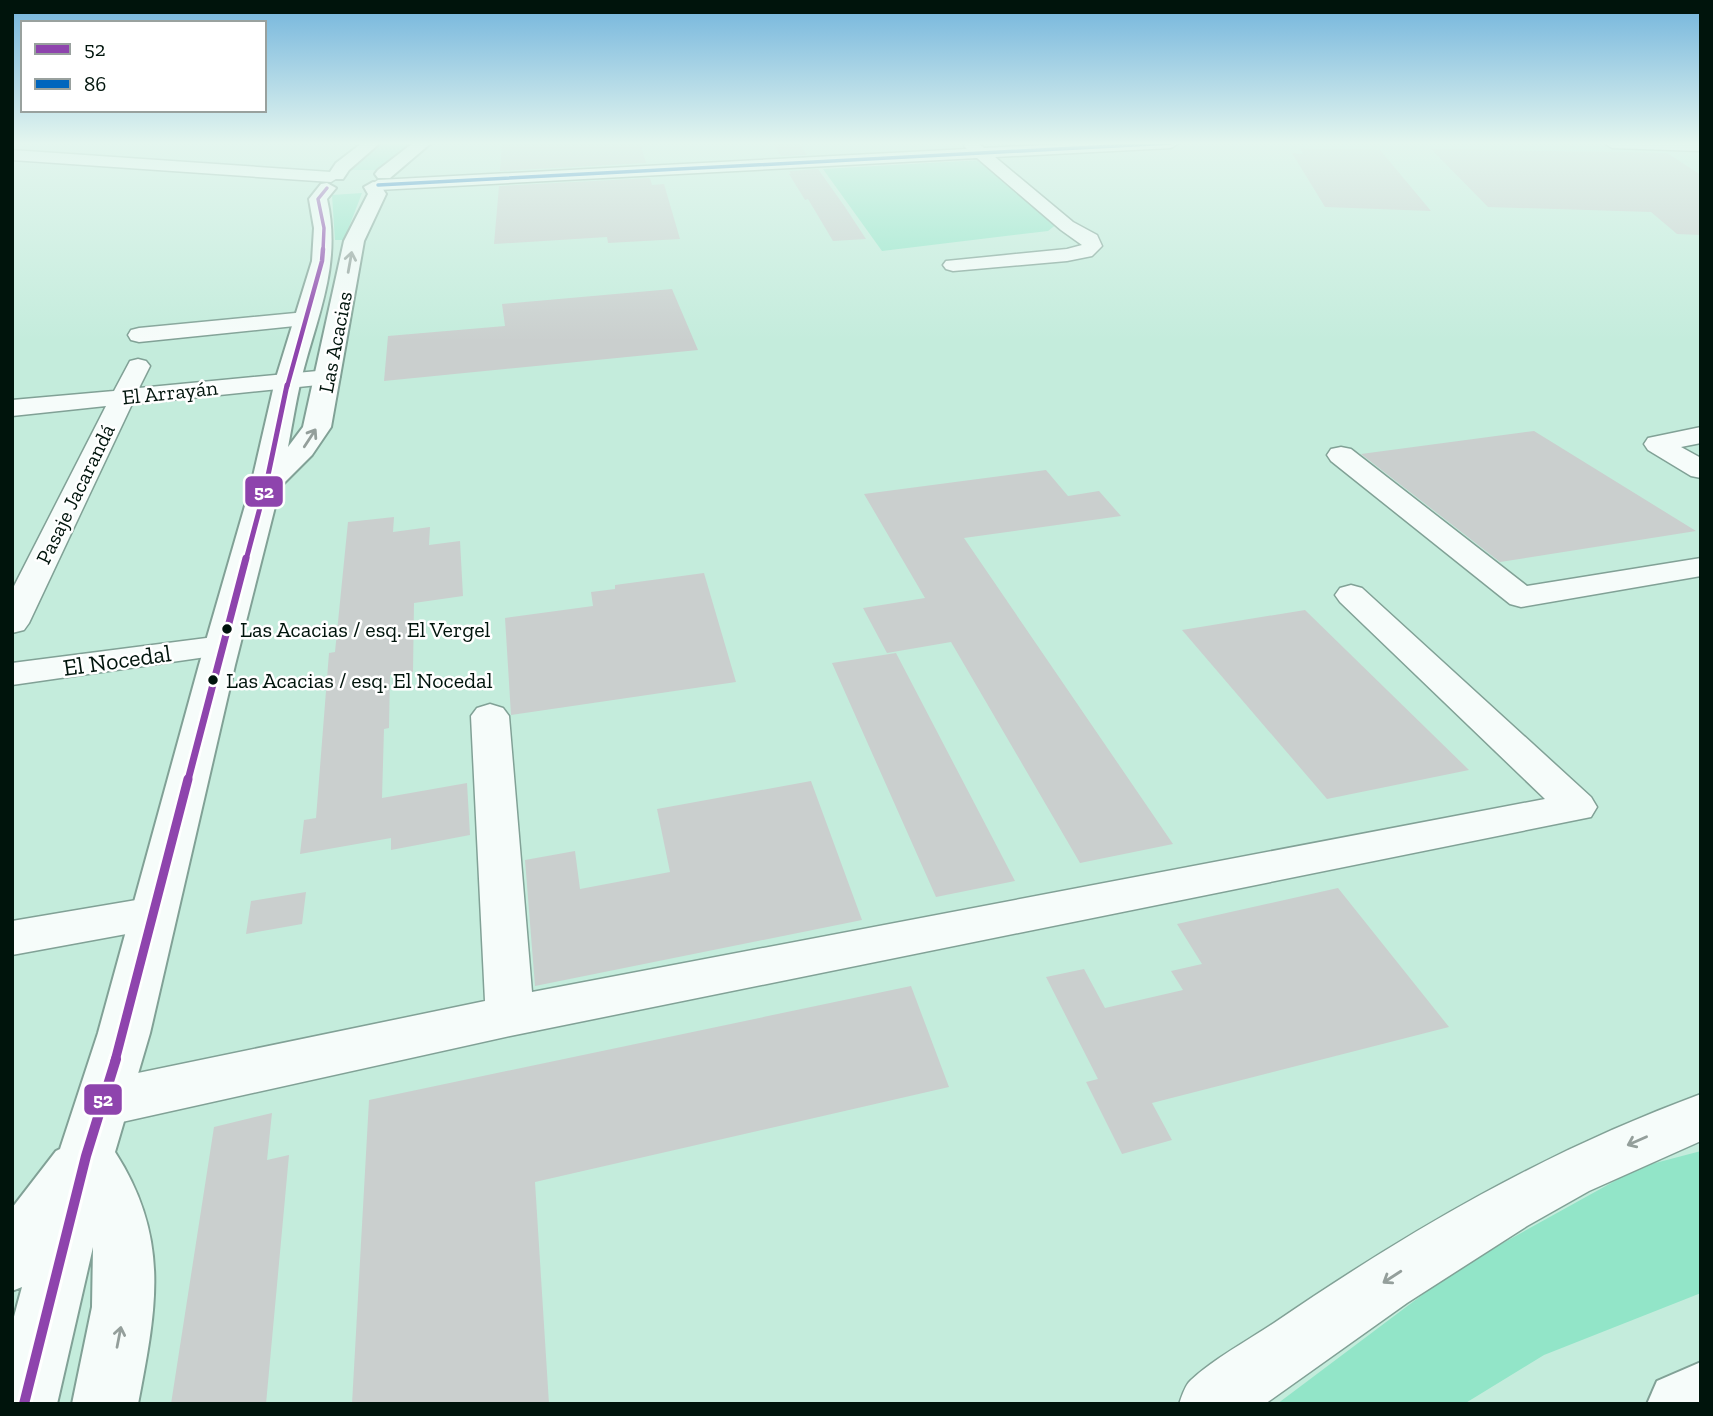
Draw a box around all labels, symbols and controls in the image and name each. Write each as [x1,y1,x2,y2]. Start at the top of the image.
legend [21,21,266,112]
text: 52 [84,36,106,61]
text: 86 [84,71,106,96]
one-way arrow [344,251,357,274]
street label: Las Acacias [313,289,357,395]
street label: El Arrayán [121,375,219,409]
street label: Pasaje Jacarandá [30,420,121,569]
one-way arrow [303,429,317,449]
line badge: 52 [244,475,284,508]
text: 52 [254,480,274,503]
place label: Las Acacias / esq. El Vergel [240,616,491,643]
marker: Las Acacias / esq. El Vergel [220,622,234,636]
street label: El Nocedal [61,638,173,682]
place label: Las Acacias / esq. El Nocedal [226,667,493,694]
marker: Las Acacias / esq. El Nocedal [206,673,220,687]
line badge: 52 [83,1083,123,1116]
text: 52 [93,1088,113,1111]
one-way arrow [1627,1135,1648,1148]
one-way arrow [1383,1270,1403,1284]
one-way arrow [112,1326,126,1349]

